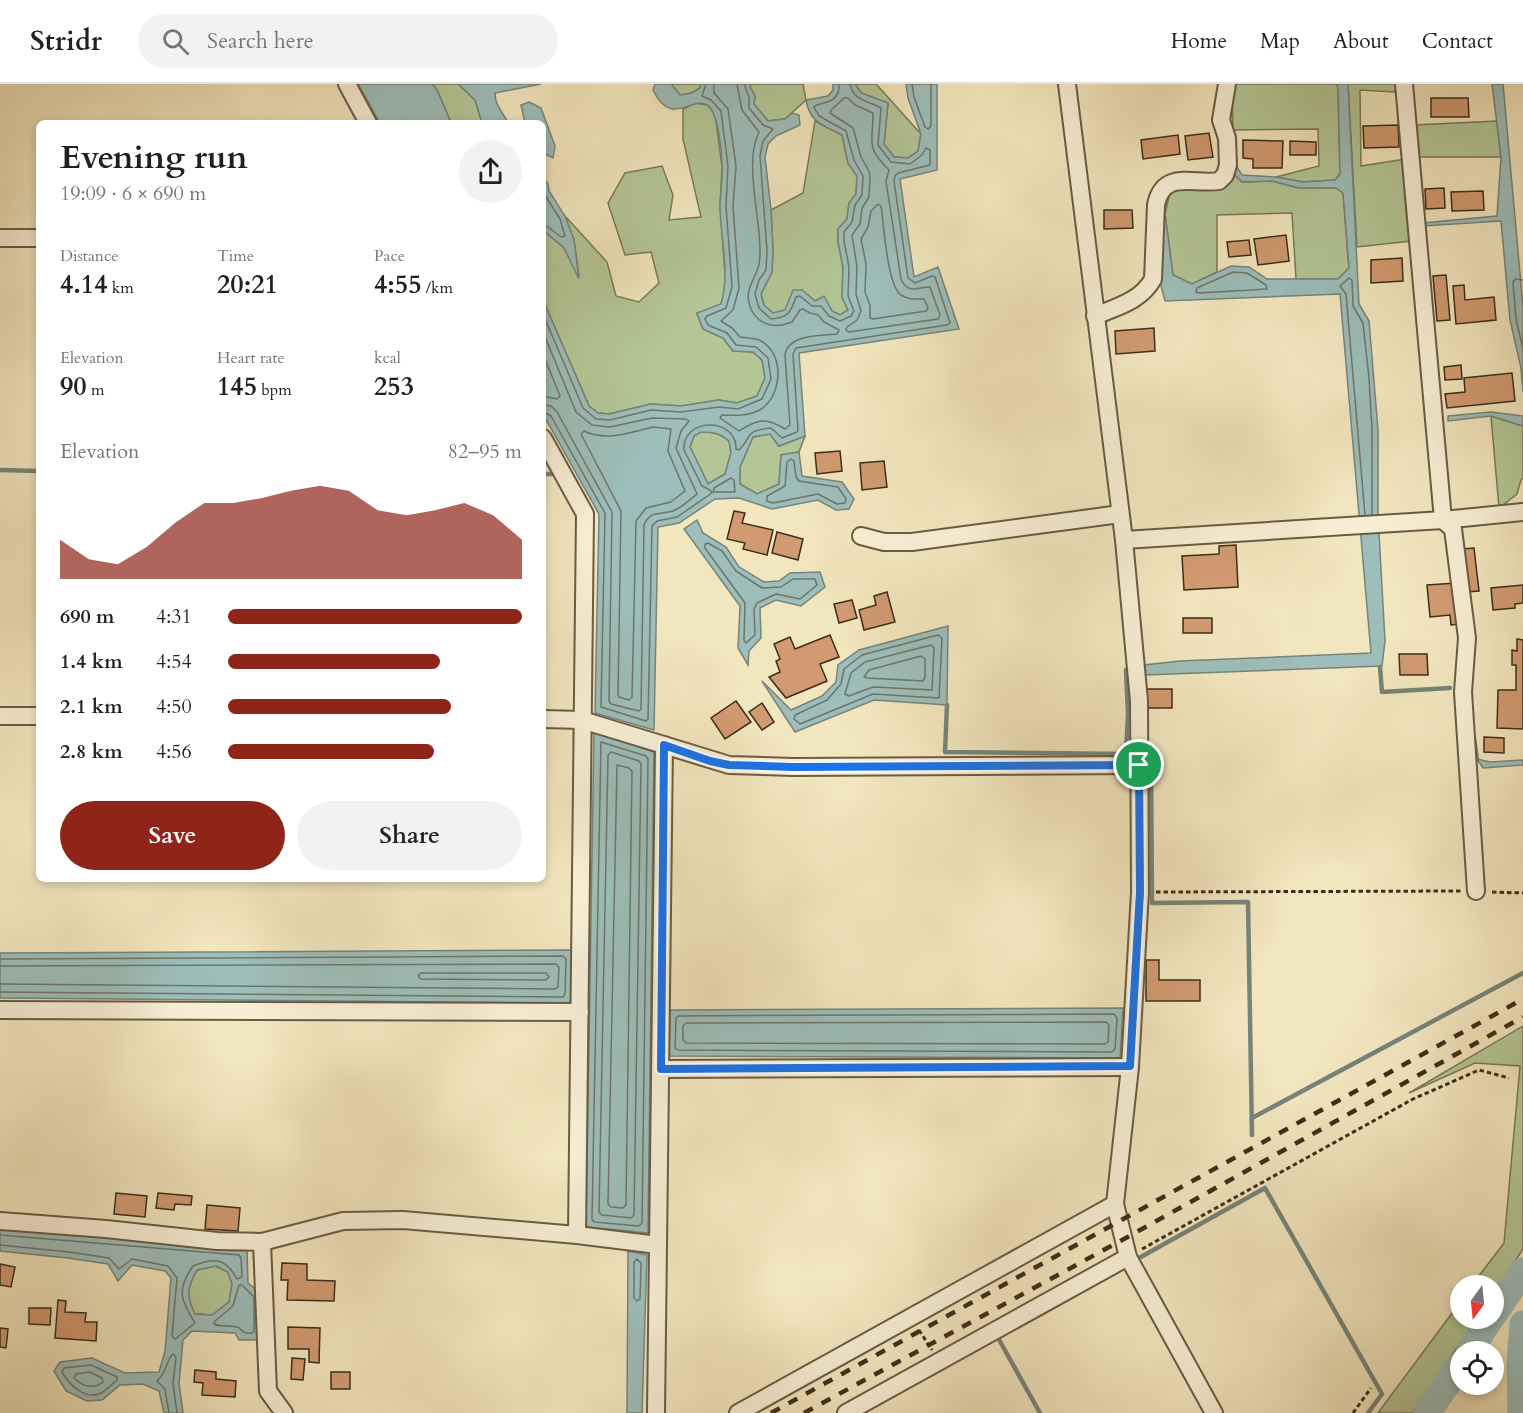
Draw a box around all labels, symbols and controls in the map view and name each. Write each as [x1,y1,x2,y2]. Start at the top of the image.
search box [138,14,558,68]
text: Stridr [30,22,102,60]
icon: search [159,25,192,58]
text: Search here [207,26,314,56]
text: Home [1171,27,1227,56]
text: Map [1260,27,1300,56]
text: About [1333,27,1389,56]
text: Contact [1422,27,1493,56]
text: Evening run [60,135,248,180]
button: share [459,140,522,203]
text: 19:09 · 6 × 690 m [60,180,206,207]
text: Distance [60,245,118,267]
text: Time [217,245,254,267]
text: Pace [374,245,405,267]
text: 4.14 [60,267,108,302]
text: 20:21 [217,267,278,302]
text: 4:55 [374,267,422,302]
text: km [108,277,134,299]
text: /km [422,277,453,299]
text: Elevation [60,347,124,369]
text: Heart rate [217,347,285,369]
text: kcal [374,347,401,369]
text: 90 [60,369,87,404]
text: 145 [217,369,257,404]
text: 253 [374,369,414,404]
text: m [87,379,104,401]
text: bpm [257,379,292,401]
text: Elevation [60,438,139,465]
text: 82–95 m [448,438,522,465]
text: 690 m [60,603,115,630]
text: 4:31 [156,603,192,630]
text: 1.4 km [60,648,123,675]
text: 4:54 [156,648,192,675]
text: 2.1 km [60,693,123,720]
text: 4:50 [156,693,192,720]
text: 2.8 km [60,738,123,765]
text: 4:56 [156,738,192,765]
pin [1113,739,1164,790]
icon: arrive [1122,748,1155,781]
button: Save [60,801,285,870]
button: Share [297,801,522,870]
north arrow [1450,1275,1504,1329]
map controls [1450,1275,1504,1395]
button: locate [1450,1341,1504,1395]

